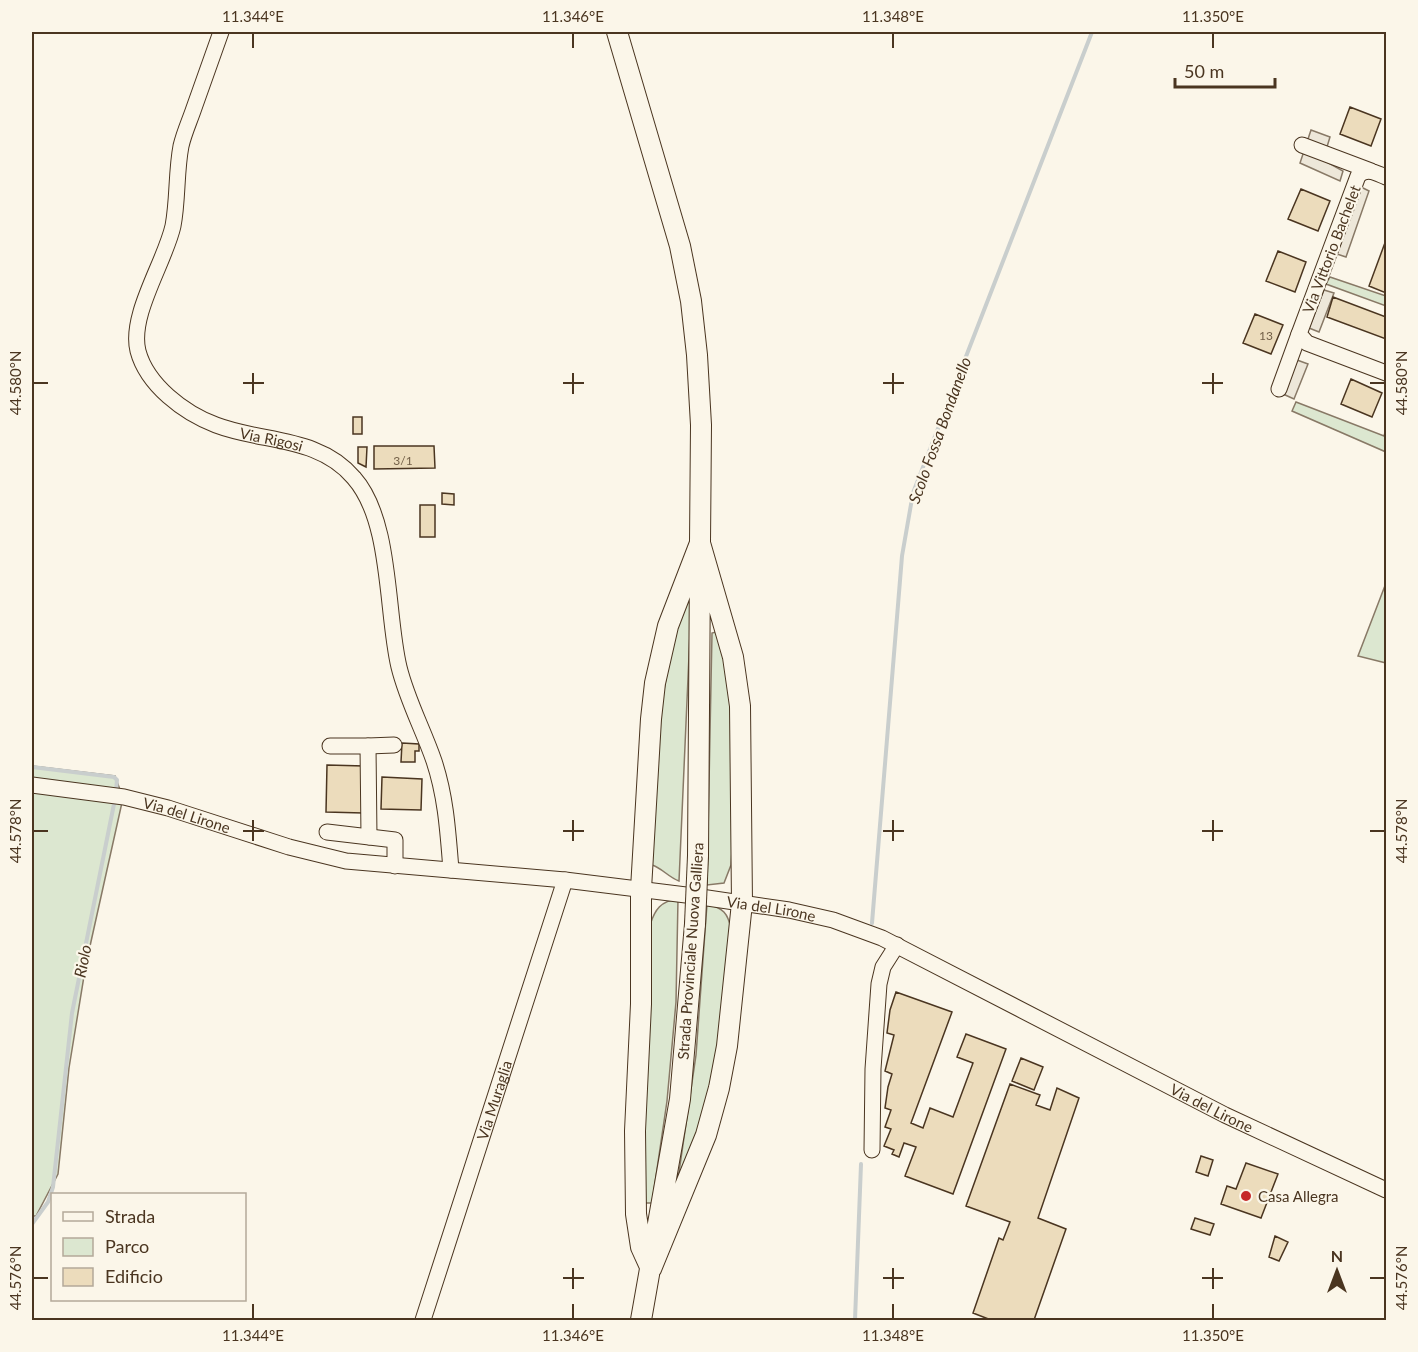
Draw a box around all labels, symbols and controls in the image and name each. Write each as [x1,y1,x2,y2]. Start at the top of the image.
text: 11.344°E [222,7,284,25]
text: 11.346°E [542,7,604,25]
text: 11.348°E [862,7,924,25]
text: 11.350°E [1182,7,1244,25]
scale bar [1175,51,1276,89]
text: 50 m [1184,60,1224,82]
street label: Via Vittorio Bachelet [1298,182,1364,316]
house number: 13 [1259,328,1273,343]
text: 44.580°N [6,351,24,415]
text: 44.580°N [1392,351,1410,415]
water label: Scolo Fossa Bondanello [904,354,974,506]
street label: Via Rigosi [238,423,305,455]
house number: 3/1 [393,453,413,468]
street label: Via del Lirone [141,793,233,837]
text: 44.578°N [6,799,24,863]
text: 44.578°N [1392,799,1410,863]
street label: Strada Provinciale Nuova Galliera [673,842,707,1060]
street label: Via del Lirone [726,892,818,925]
water label: Riolo [70,943,94,979]
street label: Via Muraglia [473,1058,515,1142]
street label: Via del Lirone [1167,1079,1256,1136]
place label: Casa Allegra [1258,1187,1338,1205]
marker: Casa Allegra [1239,1189,1253,1203]
legend [51,1193,246,1301]
text: Strada [105,1205,155,1227]
text: Parco [105,1235,149,1257]
north arrow [1307,1241,1367,1301]
text: 44.576°N [6,1246,24,1310]
text: N [1331,1246,1343,1265]
text: 44.576°N [1392,1246,1410,1310]
text: Edificio [105,1265,163,1287]
text: 11.344°E [222,1326,284,1344]
text: 11.346°E [542,1326,604,1344]
text: 11.348°E [862,1326,924,1344]
text: 11.350°E [1182,1326,1244,1344]

